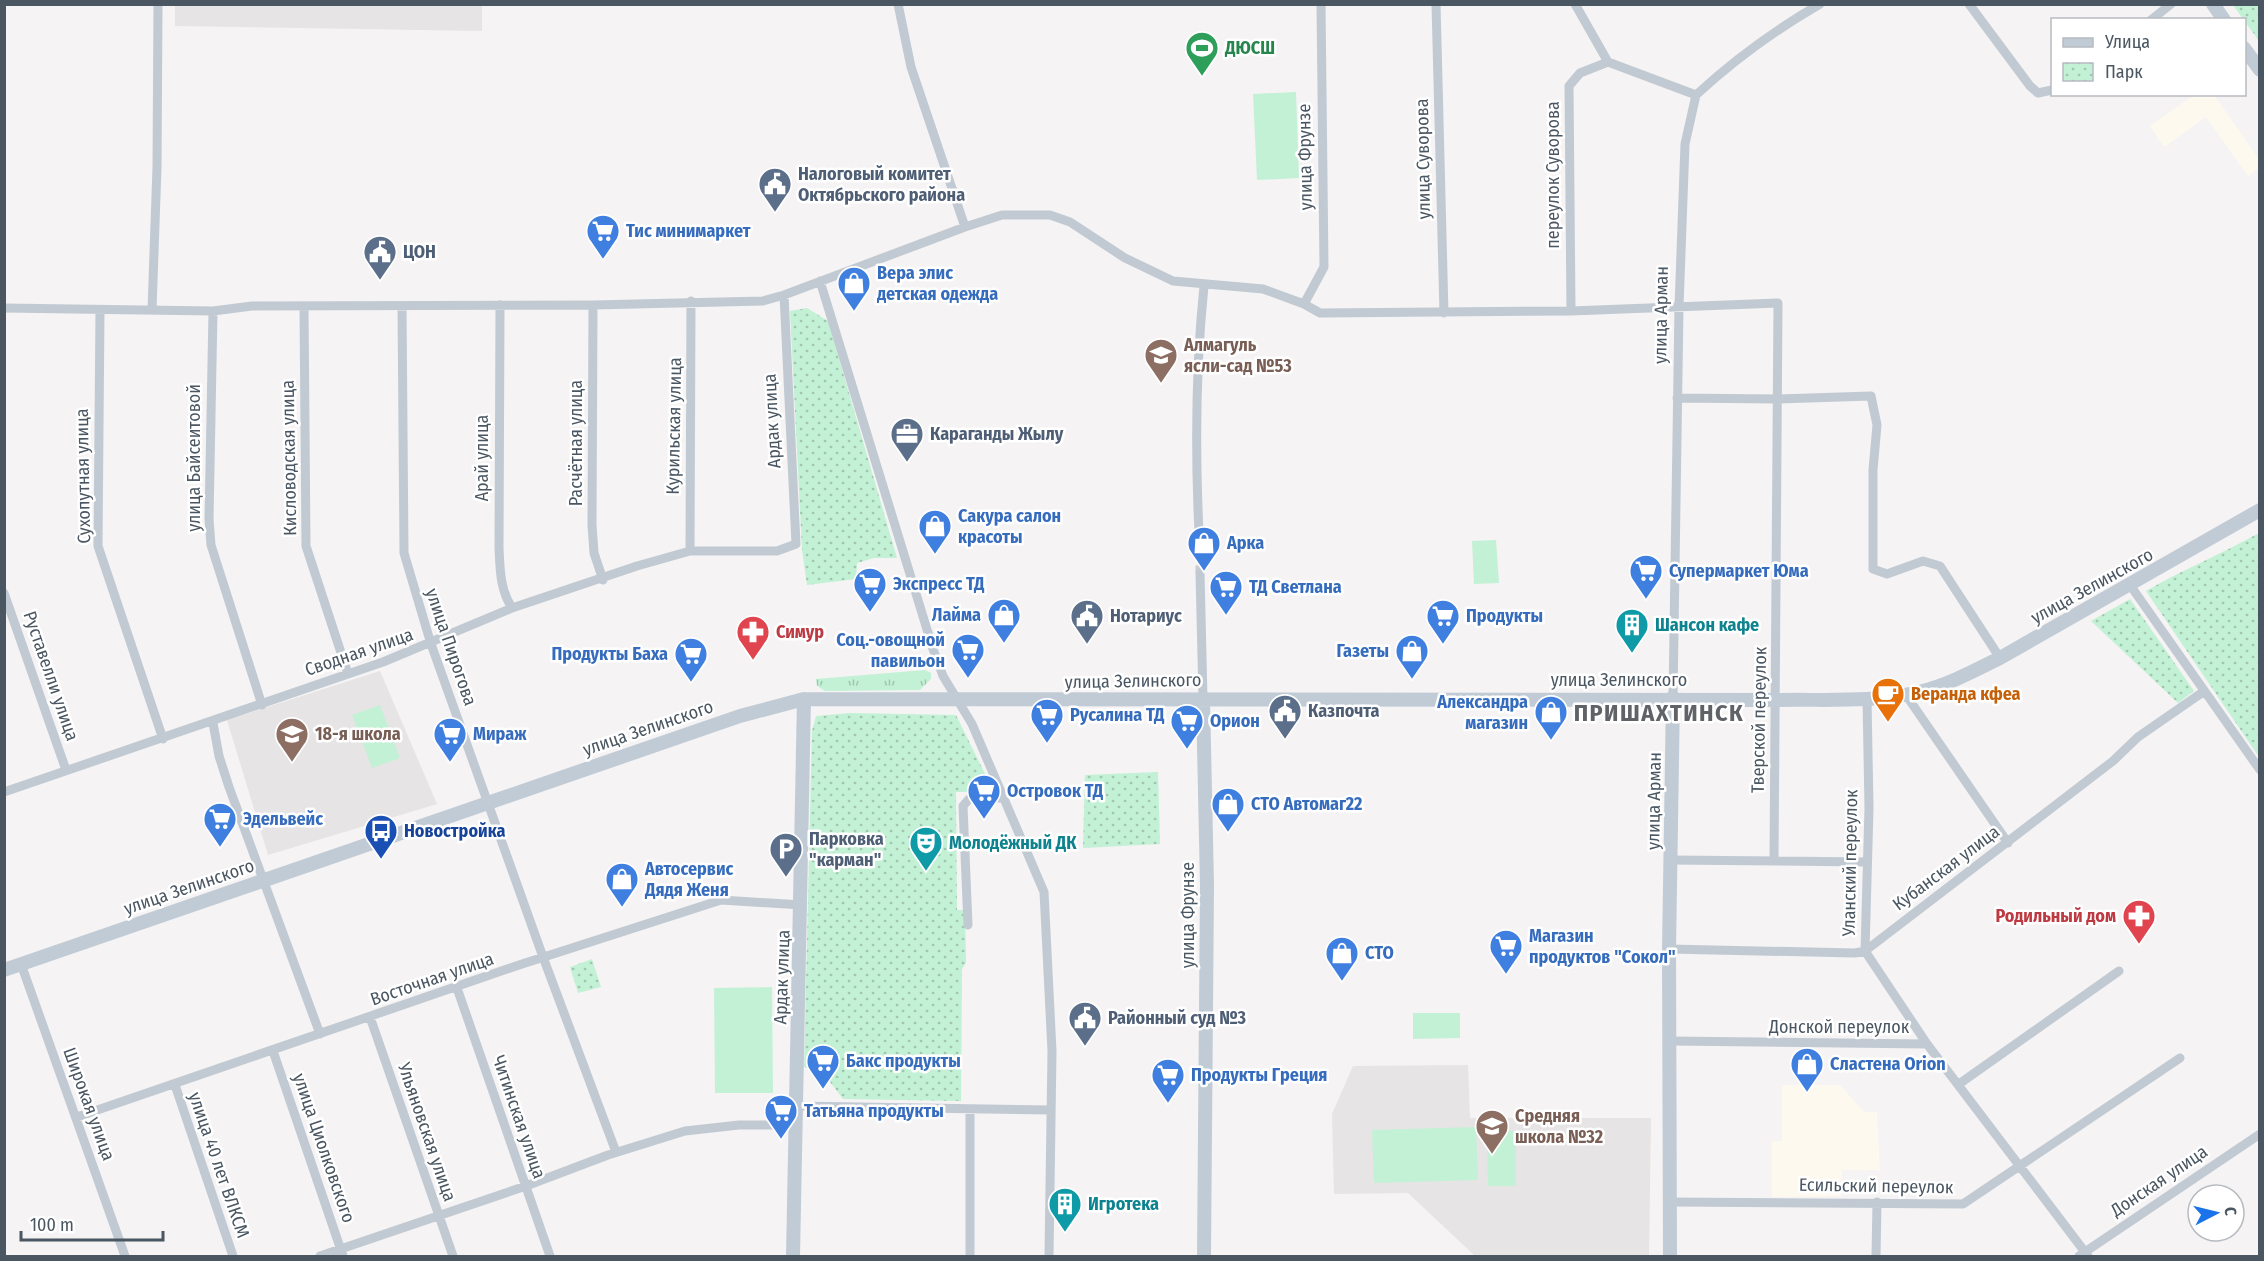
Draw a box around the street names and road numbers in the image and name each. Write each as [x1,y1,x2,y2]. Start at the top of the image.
street label: улица Суворова [1411,98,1435,220]
street label: переулок Суворова [1542,101,1564,249]
street label: улица Фрунзе [1293,103,1317,210]
street label: улица Арман [1649,266,1673,364]
street label: Курильская улица [662,357,686,495]
street label: Ардак улица [759,373,785,469]
street label: Кисловодская улица [277,380,301,536]
street label: Расчётная улица [565,380,587,506]
street label: улица Байсеитовой [183,384,205,532]
street label: Сухопутная улица [71,408,95,544]
street label: Арай улица [471,414,493,501]
street label: улица Зелинского [2027,543,2157,629]
street label: улица Пирогова [421,585,481,709]
street label: Руставелли улица [19,608,84,744]
street label: Сводная улица [302,623,416,681]
street label: Тверской переулок [1747,646,1771,793]
street label: улица Зелинского [1065,669,1201,693]
street label: улица Зелинского [1551,669,1687,691]
street label: улица Зелинского [580,695,716,761]
street label: улица Арман [1642,752,1666,850]
street label: Уланский переулок [1838,789,1862,938]
street label: Кубанская улица [1888,821,2004,915]
street label: улица Зелинского [121,854,257,920]
street label: улица Фрунзе [1177,862,1199,968]
street label: Ардак улица [769,929,795,1025]
street label: Восточная улица [367,948,497,1010]
street label: Донской переулок [1768,1016,1910,1038]
street label: Широкая улица [58,1044,120,1164]
street label: Читинская улица [488,1052,550,1182]
street label: Ульяновская улица [393,1059,461,1204]
street label: улица Циолковского [288,1070,360,1226]
street label: улица 40 лет ВЛКСМ [184,1089,254,1241]
street label: Донская улица [2106,1140,2212,1222]
street label: Есильский переулок [1799,1174,1954,1198]

